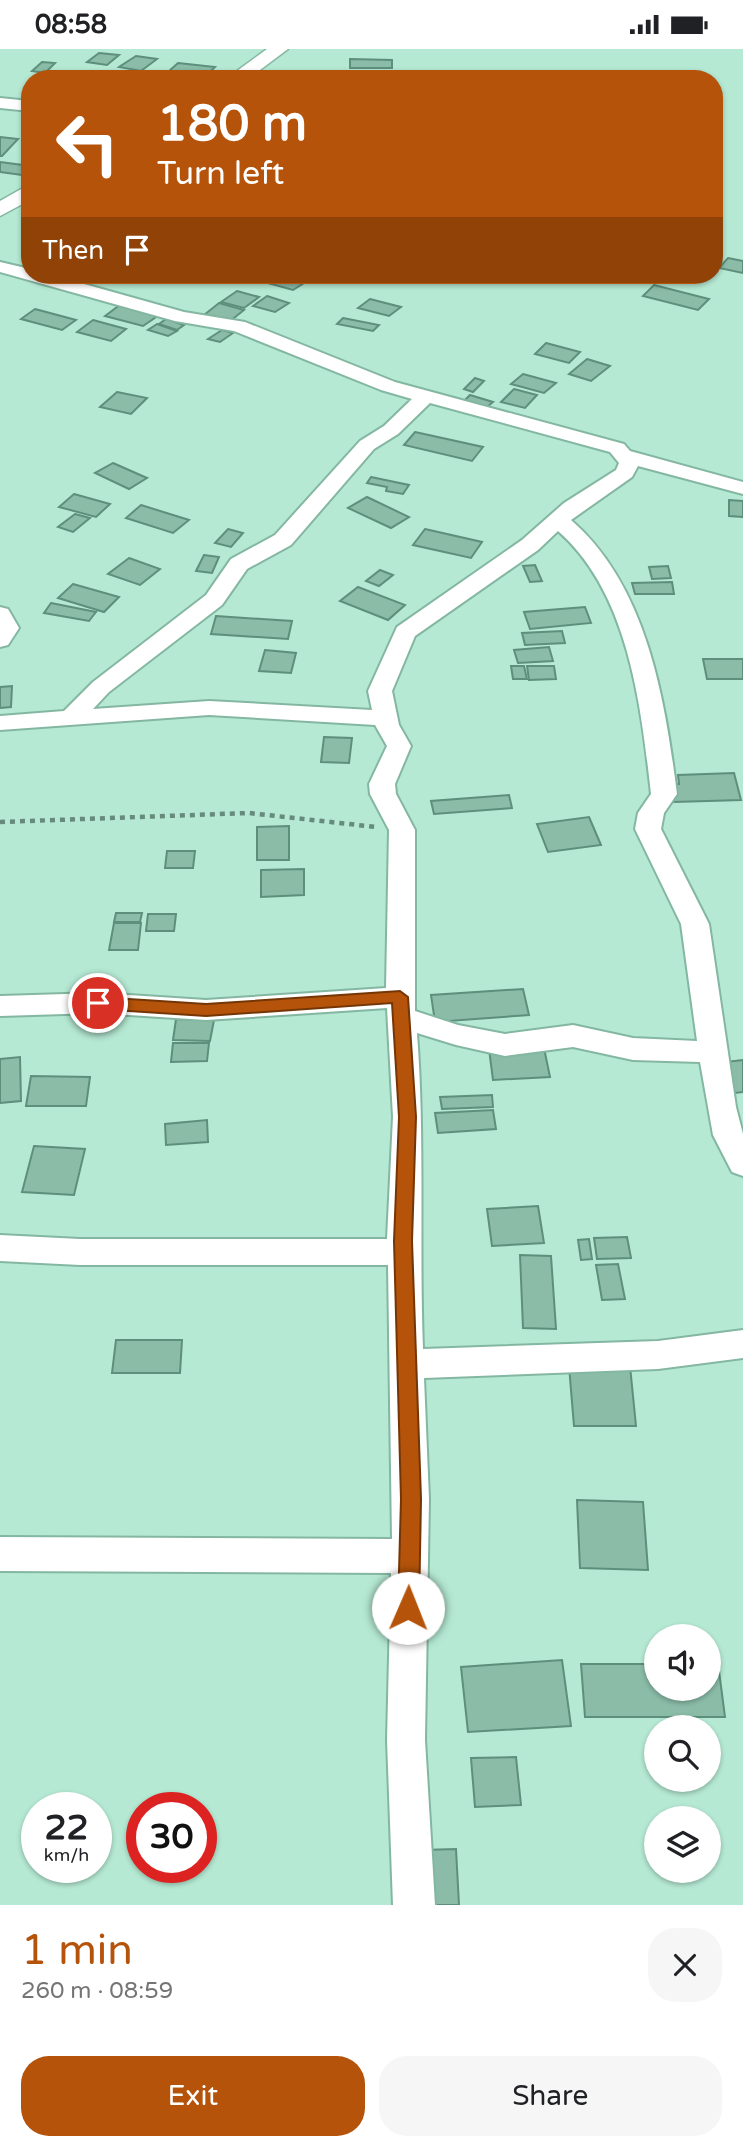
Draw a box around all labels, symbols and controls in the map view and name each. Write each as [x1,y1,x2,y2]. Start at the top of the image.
text: 08:58 [35,9,107,40]
text: 180 m [157,95,307,154]
icon: left [42,98,133,189]
text: Turn left [157,155,284,193]
icon: arrive [118,231,156,269]
text: Then [42,235,104,266]
pin [68,973,128,1033]
icon: arrive [79,984,117,1022]
position arrow [371,1571,445,1645]
map controls [644,1624,721,1883]
button: sound [644,1624,721,1701]
button: search [644,1715,721,1792]
speed limit sign: 30 [126,1792,217,1883]
button: layers [644,1806,721,1883]
text: 22 [45,1807,88,1849]
text: km/h [44,1844,89,1866]
text: 1 min [21,1925,133,1976]
button: close [648,1928,722,2002]
text: 260 m · 08:59 [21,1977,173,2005]
button: Exit [21,2056,365,2136]
button: Share [379,2056,722,2136]

